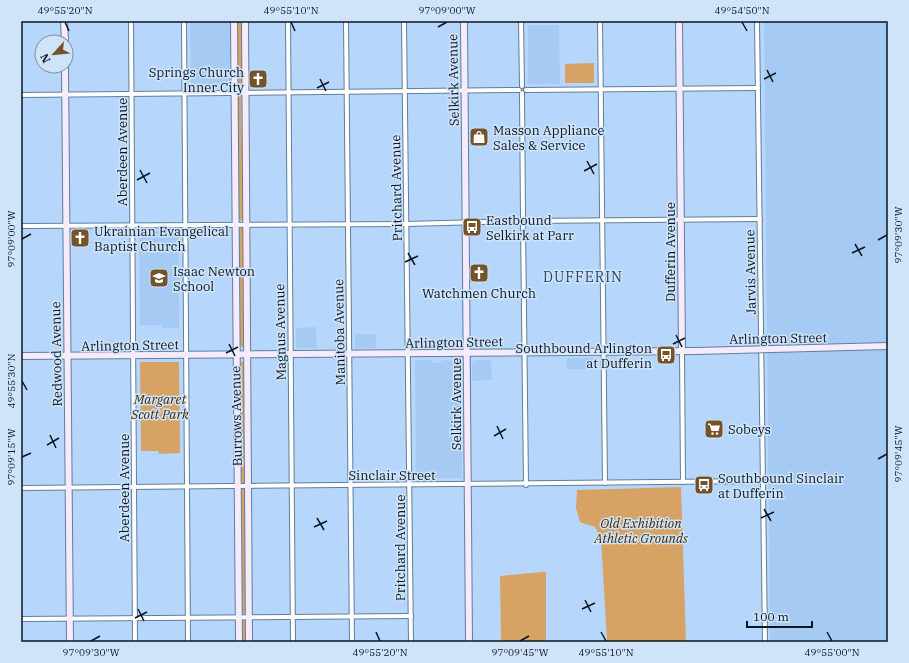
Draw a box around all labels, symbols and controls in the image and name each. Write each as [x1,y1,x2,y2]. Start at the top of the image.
text: 49°55'20"N [38,4,93,17]
text: 49°55'10"N [264,4,319,17]
text: 97°09'00"W [418,4,476,17]
text: 49°54'50"N [715,4,770,17]
north arrow [34,34,74,74]
street label: Selkirk Avenue [444,34,463,126]
text: N [37,51,53,66]
place label: Springs Church Inner City [149,64,244,96]
church icon: Springs Church Inner City [247,68,269,90]
street label: Aberdeen Avenue [114,98,131,206]
place label: Masson Appliance Sales & Service [493,122,604,154]
shop icon: Masson Appliance Sales & Service [468,126,490,148]
street label: Pritchard Avenue [387,134,406,241]
street label: Dufferin Avenue [662,202,679,302]
text: 97°09'30"W [892,206,905,264]
text: 97°09'00"W [5,210,18,268]
place label: Eastbound Selkirk at Parr [486,212,574,244]
bus stop icon: Eastbound Selkirk at Parr [461,216,483,238]
place label: Ukrainian Evangelical Baptist Church [94,223,229,255]
church icon: Ukrainian Evangelical Baptist Church [69,227,91,249]
street label: Jarvis Avenue [741,229,760,315]
church icon: Watchmen Church [468,262,490,284]
place label: Isaac Newton School [173,263,255,295]
school or university icon: Isaac Newton School [148,267,170,289]
district label: DUFFERIN [543,268,623,286]
street label: Manitoba Avenue [330,279,349,385]
street label: Magnus Avenue [271,283,290,381]
place label: Watchmen Church [422,285,536,302]
street label: Redwood Avenue [47,301,66,407]
street label: Arlington Street [729,329,827,348]
street label: Arlington Street [405,333,503,352]
street label: Arlington Street [81,336,179,355]
place label: Southbound Arlington at Dufferin [515,340,652,372]
bus stop icon: Southbound Arlington at Dufferin [655,344,677,366]
text: 49°55'30"N [5,353,18,409]
street label: Selkirk Avenue [448,358,465,450]
street label: Burrows Avenue [227,366,246,466]
park label: Margaret Scott Park [130,391,189,423]
supermarket icon: Sobeys [703,418,725,440]
place label: Sobeys [728,421,771,438]
text: 97°09'45"W [892,425,905,483]
text: 97°09'15"W [5,428,18,486]
street label: Aberdeen Avenue [116,434,133,542]
street label: Sinclair Street [348,467,436,484]
place label: Southbound Sinclair at Dufferin [718,470,844,502]
bus stop icon: Southbound Sinclair at Dufferin [693,474,715,496]
street label: Pritchard Avenue [392,495,409,601]
park label: Old Exhibition Athletic Grounds [593,515,688,547]
scale bar [747,603,812,629]
text: 100 m [753,609,789,624]
text: 97°09'30"W [62,646,120,659]
text: 49°55'20"N [353,646,408,659]
text: 97°09'45"W [491,646,549,659]
text: 49°55'10"N [579,646,634,659]
text: 49°55'00"N [805,646,860,659]

